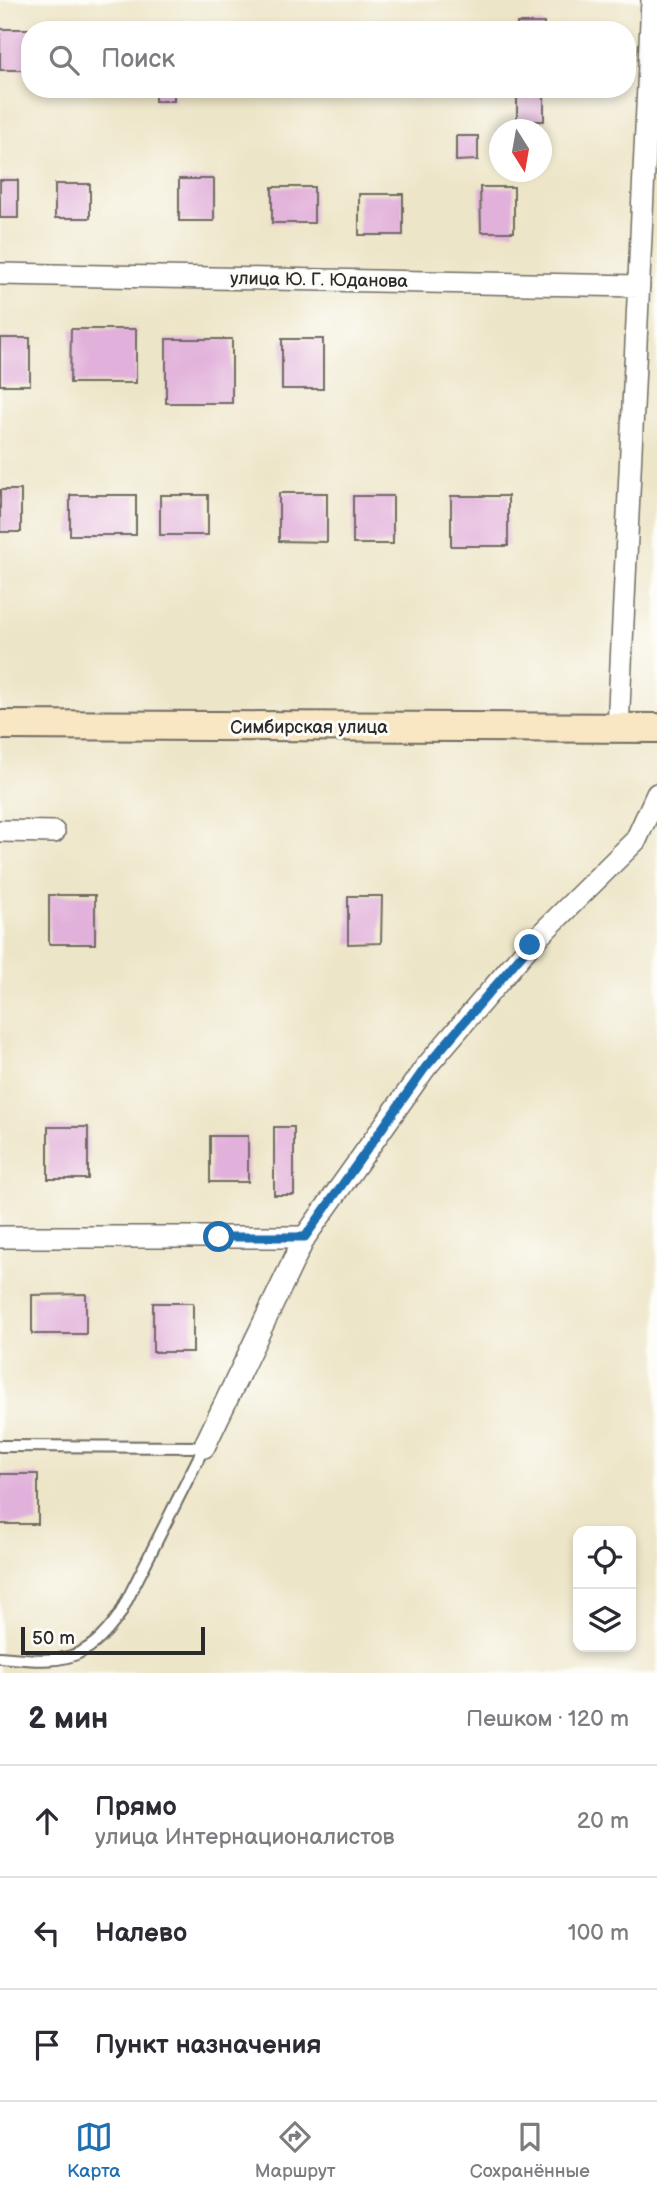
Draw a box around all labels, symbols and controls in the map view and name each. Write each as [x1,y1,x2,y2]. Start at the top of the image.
search box [21,21,636,98]
icon: search [45,41,83,79]
text: Поиск [101,44,175,75]
north arrow [489,119,552,182]
street label: улица Ю. Г. Юданова [230,268,408,292]
street label: Симбирская улица [230,717,388,738]
route end [514,929,545,960]
route start [203,1221,234,1252]
map controls [573,1526,636,1652]
button: locate [573,1526,636,1589]
button: layers [573,1589,636,1652]
scale bar [21,1624,205,1656]
text: 50 m [32,1627,75,1650]
text: 2 мин [28,1701,108,1737]
text: Пешком · 120 m [466,1705,629,1733]
text: Прямо [95,1792,177,1823]
icon: ahead [28,1802,66,1840]
text: 20 m [577,1807,629,1835]
text: улица Интернационалистов [95,1823,394,1851]
icon: left [28,1914,66,1952]
text: Налево [95,1918,187,1949]
text: 100 m [568,1919,629,1947]
icon: arrive [28,2026,66,2064]
text: Пункт назначения [95,2030,321,2061]
tab: Карта [67,2118,121,2183]
tab: Маршрут [255,2118,336,2183]
tab: Сохранённые [470,2118,590,2183]

